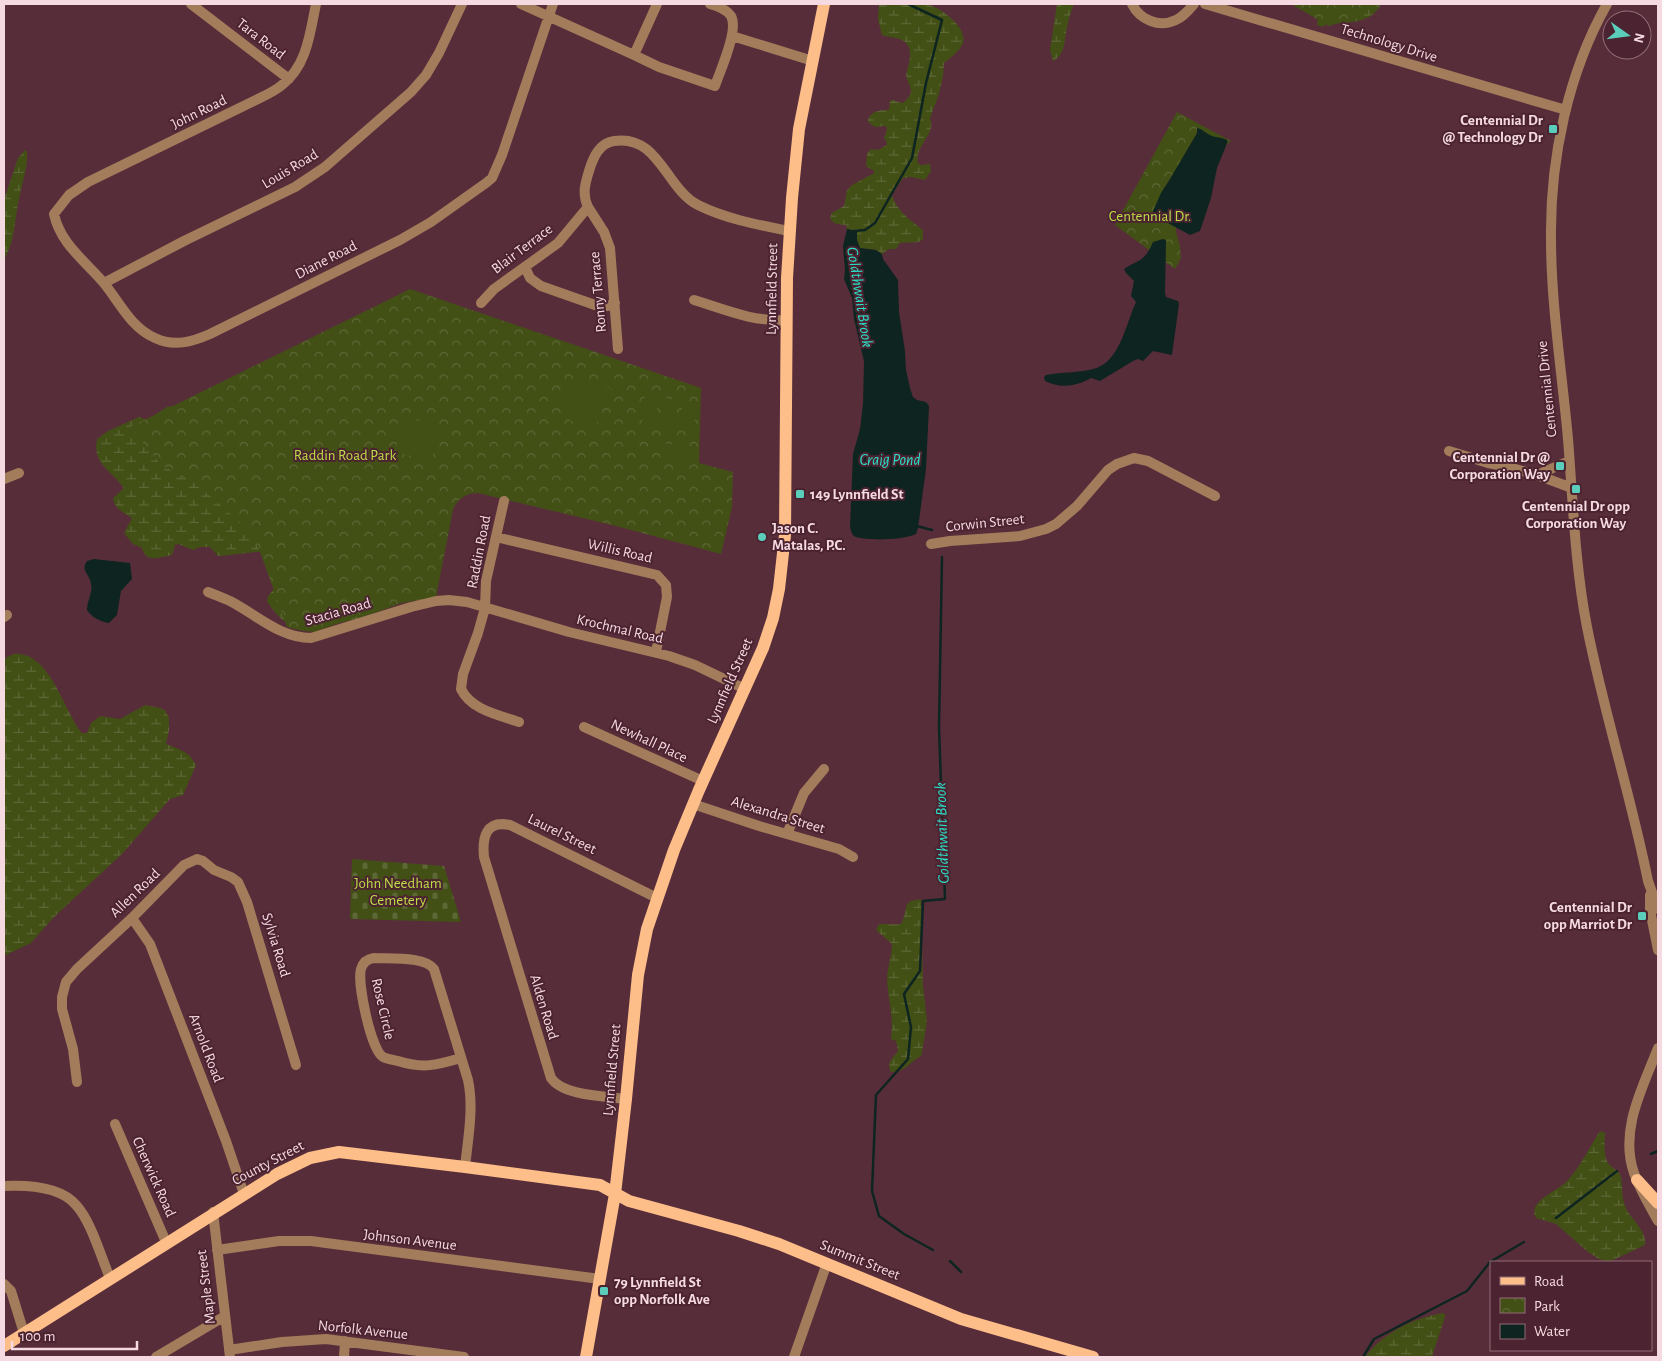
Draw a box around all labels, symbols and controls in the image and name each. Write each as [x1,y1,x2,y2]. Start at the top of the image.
north arrow [1602,10,1652,60]
street label: Tara Road [234,16,288,63]
street label: Technology Drive [1339,21,1439,65]
text: N [1631,31,1647,44]
street label: John Road [169,92,229,132]
place label: Centennial Dr @ Technology Dr [1442,113,1544,145]
marker: Centennial Dr @ Technology Dr [1547,123,1559,135]
street label: Louis Road [259,146,321,192]
park label: Centennial Dr. [1109,209,1191,224]
street label: Blair Terrace [489,221,555,277]
street label: Diane Road [293,238,359,282]
street label: Lynnfield Street [764,243,780,335]
water label: Goldthwait Brook [844,246,876,348]
street label: Ronny Terrace [587,251,609,333]
street label: Centennial Drive [1534,340,1560,438]
park label: Raddin Road Park [294,448,396,463]
place label: Centennial Dr @ Corporation Way [1450,450,1550,482]
water label: Craig Pond [859,452,921,468]
marker: Centennial Dr @ Corporation Way [1554,460,1566,472]
marker: Centennial Dr opp Corporation Way [1570,483,1582,495]
place label: 149 Lynnfield St [810,487,904,502]
marker: 149 Lynnfield St [794,488,806,500]
place label: Centennial Dr opp Corporation Way [1522,499,1630,531]
street label: Corwin Street [945,511,1025,535]
street label: Raddin Road [465,514,493,590]
place label: Jason C. Matalas, P.C. [772,521,846,553]
marker: Jason C. Matalas, P.C. [756,531,768,543]
street label: Willis Road [586,536,654,566]
street label: Stacia Road [304,595,373,629]
street label: Krochmal Road [575,612,665,646]
street label: Lynnfield Street [704,636,756,726]
street label: Newhall Place [608,717,690,765]
water label: Goldthwait Brook [932,782,952,884]
street label: Alexandra Street [729,794,827,836]
street label: Laurel Street [525,811,599,857]
street label: Allen Road [107,866,163,920]
park label: John Needham Cemetery [354,876,442,908]
place label: Centennial Dr opp Marriot Dr [1544,900,1633,932]
marker: Centennial Dr opp Marriot Dr [1636,910,1648,922]
street label: Sylvia Road [259,911,293,979]
street label: Alden Road [527,973,561,1041]
street label: Rose Circle [369,977,397,1041]
street label: Arnold Road [186,1012,226,1085]
street label: Lynnfield Street [601,1023,623,1116]
street label: Cherwick Road [130,1135,178,1220]
street label: County Street [230,1138,307,1188]
street label: Johnson Avenue [363,1227,458,1253]
street label: Summit Street [818,1237,902,1283]
street label: Maple Street [194,1249,218,1325]
legend [1490,1261,1652,1351]
text: Road [1534,1274,1564,1289]
place label: 79 Lynnfield St opp Norfolk Ave [614,1275,710,1307]
marker: 79 Lynnfield St opp Norfolk Ave [598,1285,610,1297]
text: Park [1534,1299,1560,1314]
scale bar [12,1318,138,1350]
street label: Norfolk Avenue [317,1318,409,1342]
text: Water [1534,1324,1570,1339]
text: 100 m [20,1329,55,1344]

